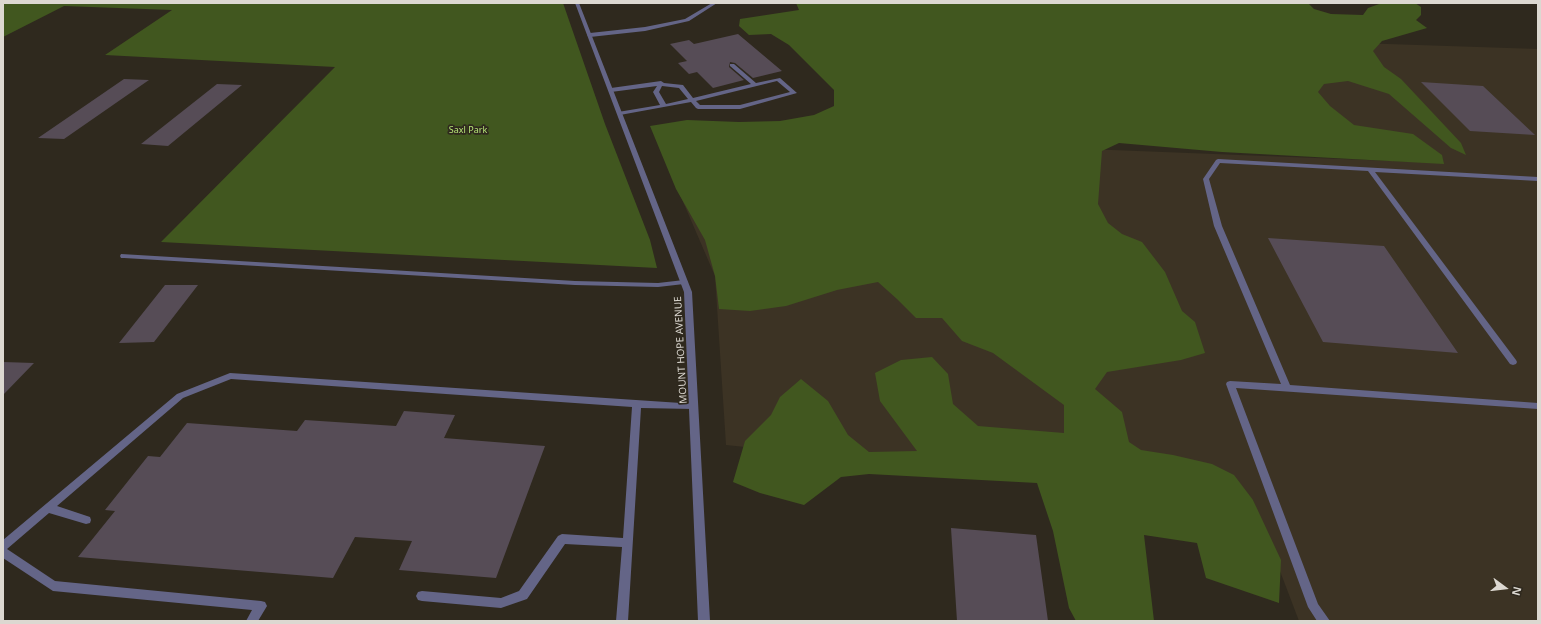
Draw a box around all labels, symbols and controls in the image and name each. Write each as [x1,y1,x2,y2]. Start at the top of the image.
park label: Saxl Park [449,125,487,135]
street label: MOUNT HOPE AVENUE [672,296,690,404]
north arrow [1485,568,1525,608]
text: N [1509,585,1525,597]

